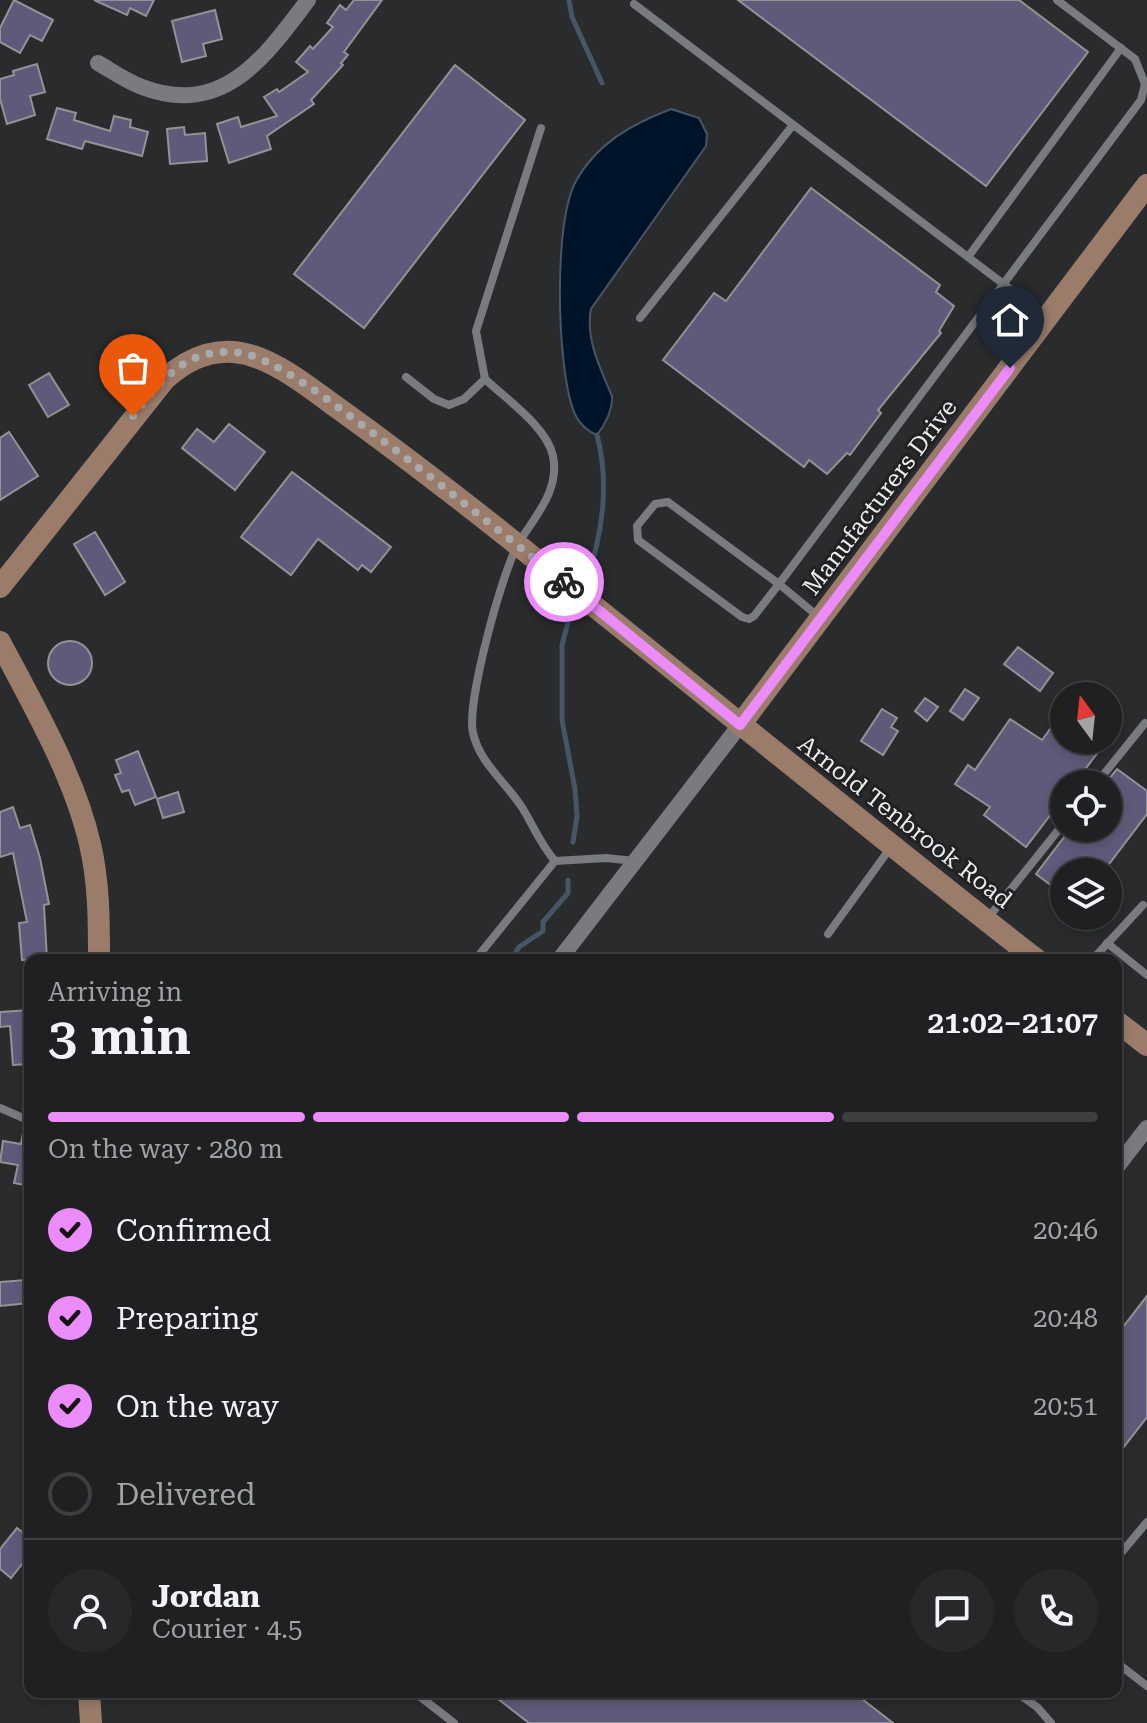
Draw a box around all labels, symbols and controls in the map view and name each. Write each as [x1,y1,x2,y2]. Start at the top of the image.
pin [976,286,1044,368]
icon: home [988,298,1032,342]
pin [99,334,167,416]
icon: bag [111,346,155,390]
street label: Manufacturers Drive [797,394,963,600]
courier [524,542,604,622]
icon: bike [542,560,586,604]
north arrow [1050,682,1122,754]
map controls [1050,682,1122,930]
street label: Arnold Tenbrook Road [793,730,1017,914]
button: locate [1050,770,1122,842]
button: layers [1050,858,1122,930]
text: Arriving in [48,977,182,1007]
text: 21:02–21:07 [928,1005,1098,1040]
text: 3 min [48,1006,191,1067]
text: On the way · 280 m [48,1134,283,1164]
icon: check [48,1208,92,1252]
text: Confirmed [116,1213,271,1248]
text: 20:46 [1033,1215,1098,1245]
icon: check [48,1296,92,1340]
text: Preparing [116,1301,258,1336]
text: 20:48 [1033,1303,1098,1333]
icon: check [48,1384,92,1428]
text: On the way [116,1389,279,1424]
text: 20:51 [1033,1391,1098,1421]
text: Delivered [116,1477,255,1512]
button: person [48,1569,132,1653]
button: chat [910,1569,994,1653]
button: phone [1014,1569,1098,1653]
text: Jordan [152,1579,260,1614]
text: Courier · 4.5 [152,1614,302,1644]

